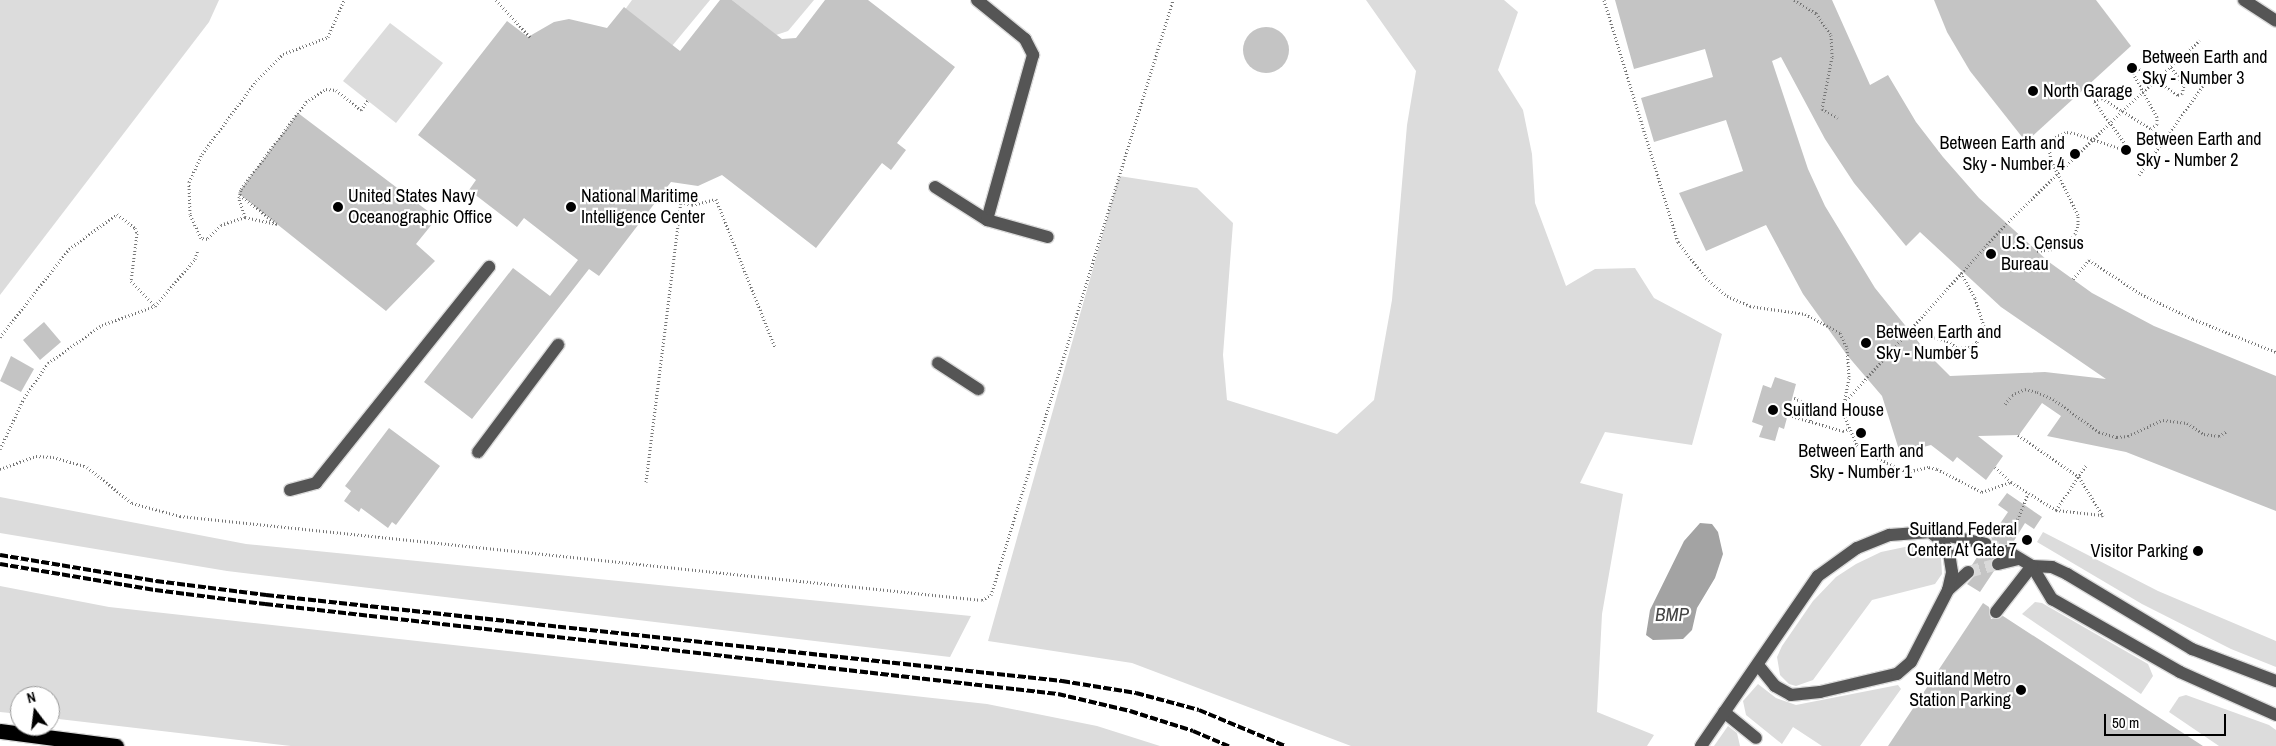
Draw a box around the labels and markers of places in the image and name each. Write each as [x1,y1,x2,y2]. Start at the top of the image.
place label: Between Earth and Sky - Number 3 [2142,47,2268,90]
marker: Between Earth and Sky - Number 3 [2126,62,2138,74]
place label: North Garage [2043,80,2132,102]
marker: North Garage [2027,85,2039,97]
place label: Between Earth and Sky - Number 2 [2136,129,2262,172]
place label: Between Earth and Sky - Number 4 [1939,133,2065,176]
marker: Between Earth and Sky - Number 2 [2120,144,2132,156]
marker: Between Earth and Sky - Number 4 [2069,148,2081,160]
place label: United States Navy Oceanographic Office [348,186,492,228]
place label: National Maritime Intelligence Center [581,186,705,228]
marker: United States Navy Oceanographic Office [332,201,344,213]
marker: National Maritime Intelligence Center [565,201,577,213]
place label: U.S. Census Bureau [2001,233,2084,276]
marker: U.S. Census Bureau [1985,248,1997,260]
place label: Between Earth and Sky - Number 5 [1876,322,2002,364]
marker: Between Earth and Sky - Number 5 [1860,337,1872,349]
place label: Suitland House [1783,399,1884,421]
marker: Suitland House [1767,404,1779,416]
marker: Between Earth and Sky - Number 1 [1855,427,1867,439]
place label: Between Earth and Sky - Number 1 [1798,441,1924,484]
place label: Suitland Federal Center At Gate 7 [1906,519,2017,562]
marker: Suitland Federal Center At Gate 7 [2021,534,2033,546]
place label: Visitor Parking [2091,540,2188,562]
marker: Visitor Parking [2192,545,2204,557]
place label: Suitland Metro Station Parking [1909,669,2011,712]
marker: Suitland Metro Station Parking [2015,684,2027,696]

